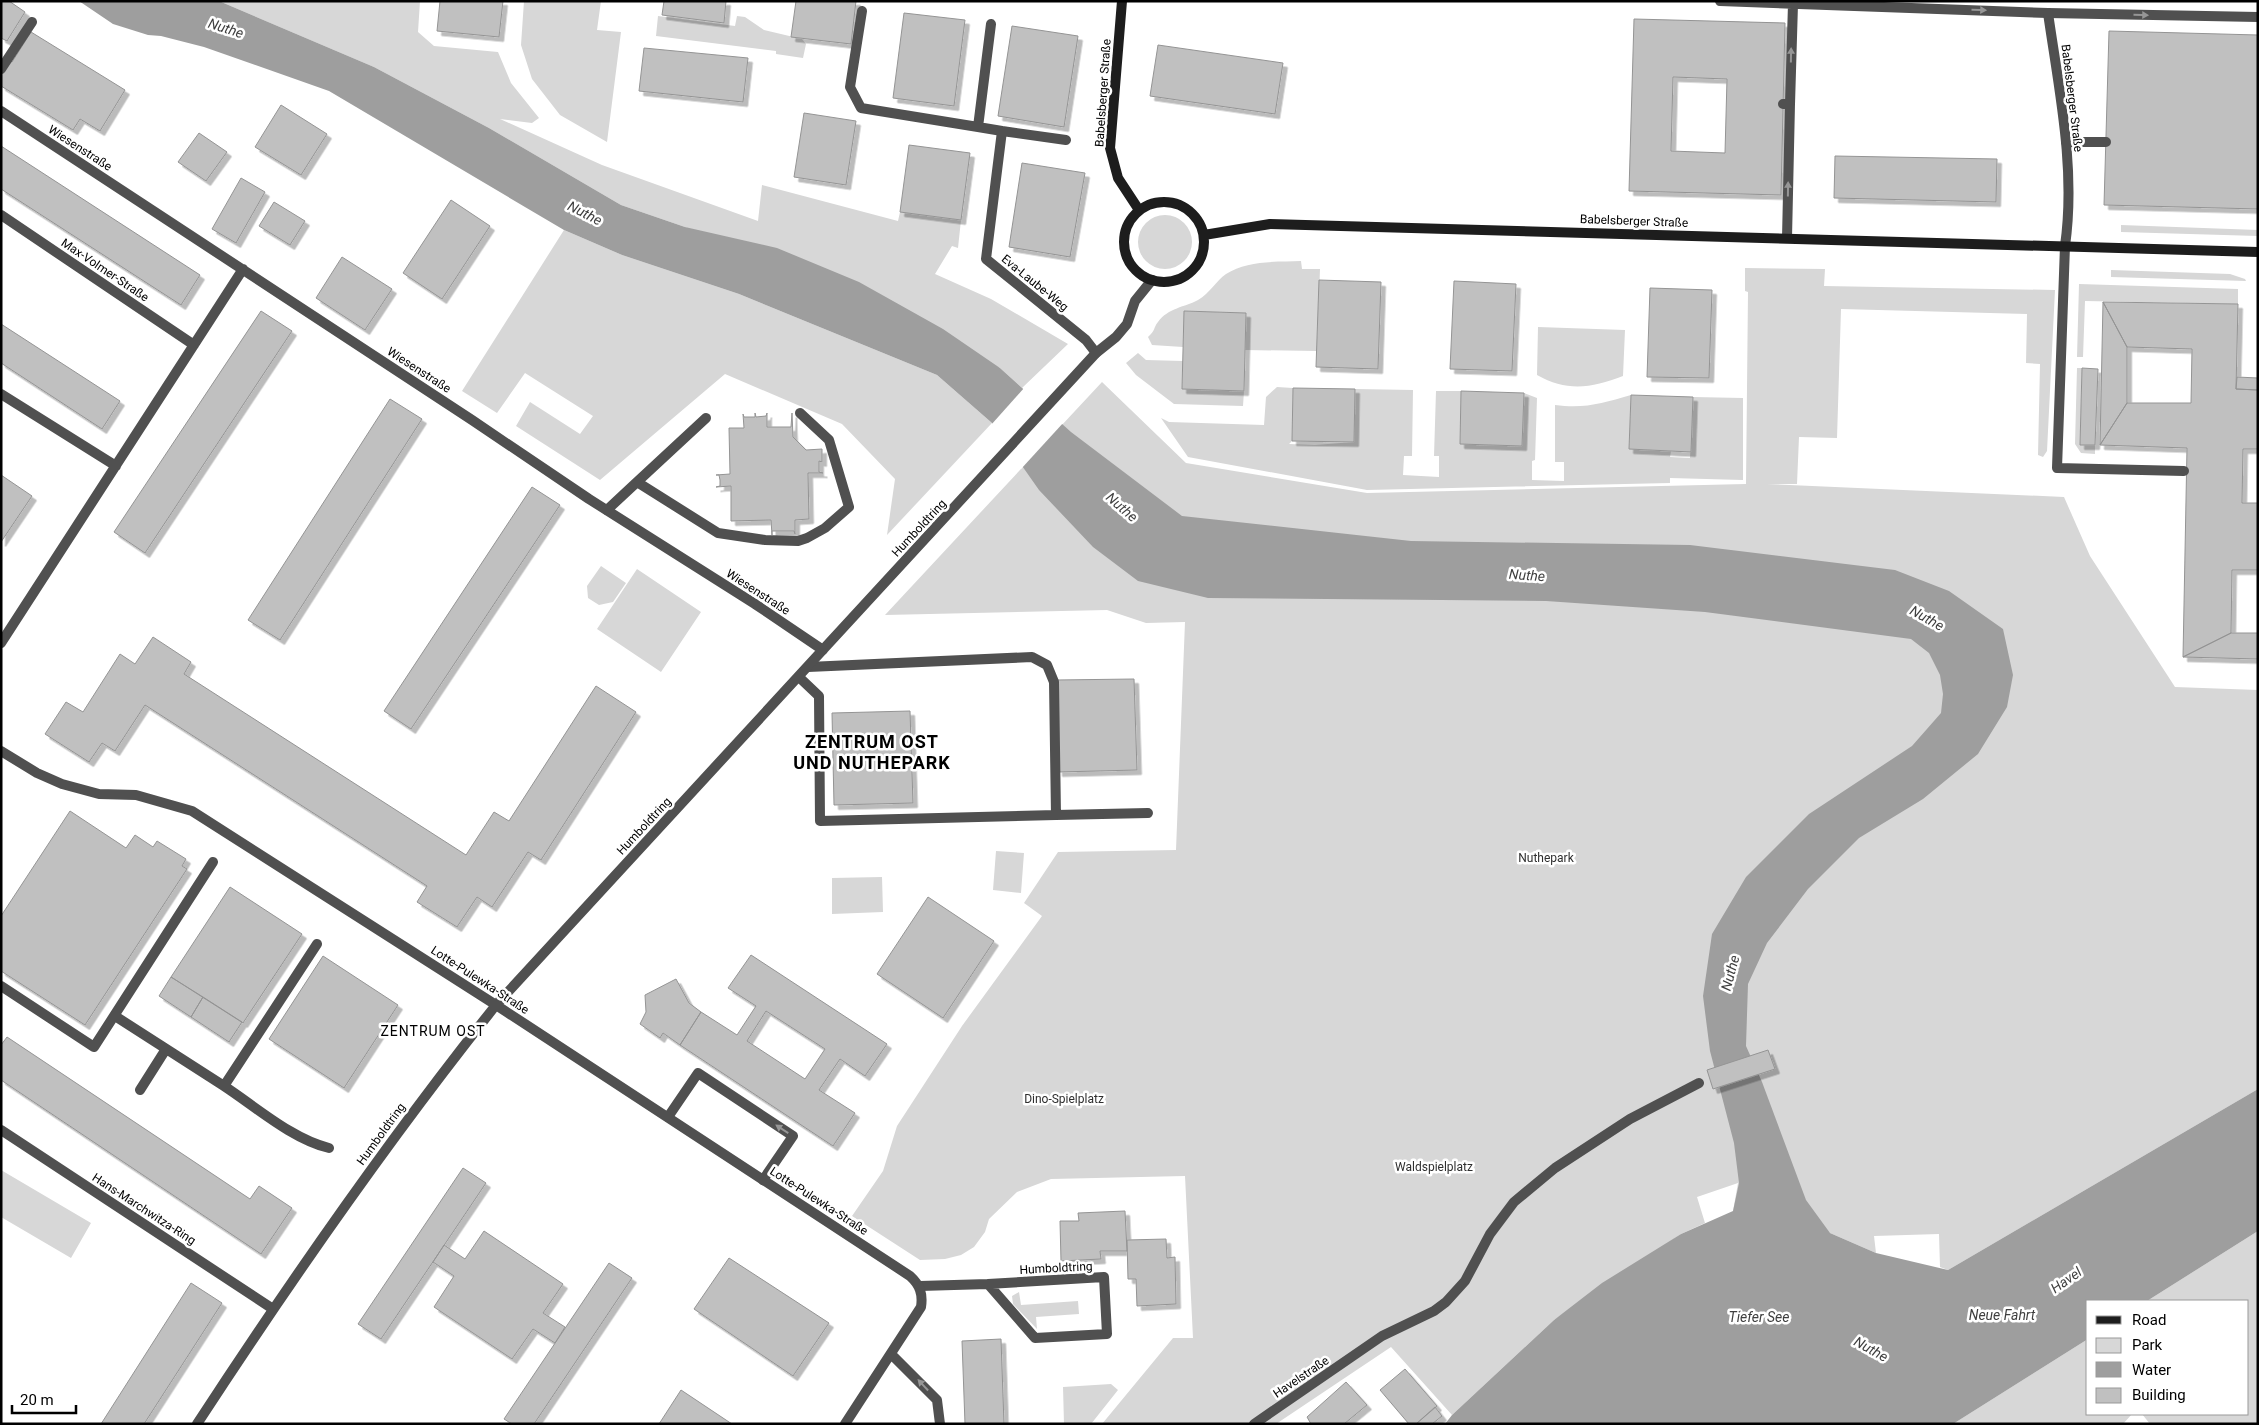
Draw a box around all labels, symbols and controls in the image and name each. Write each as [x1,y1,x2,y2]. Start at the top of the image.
one-way arrow [1971,7,1987,15]
one-way arrow [2133,11,2149,19]
water label: Nuthe [206,15,246,41]
street label: Babelsberger Straße [1092,38,1114,148]
street label: Babelsberger Straße [2058,43,2086,153]
one-way arrow [1788,47,1796,63]
street label: Wiesenstraße [46,122,114,174]
one-way arrow [1784,181,1792,197]
water label: Nuthe [565,198,605,228]
street label: Babelsberger Straße [1580,212,1688,230]
street label: Max-Volmer-Straße [59,236,151,304]
street label: Eva-Laube-Weg [999,252,1071,314]
street label: Wiesenstraße [385,344,453,396]
water label: Nuthe [1103,489,1141,525]
street label: Humboldtring [889,496,949,560]
street label: Wiesenstraße [724,566,792,618]
water label: Nuthe [1508,566,1546,584]
water label: Nuthe [1907,602,1947,634]
district label: ZENTRUM OST UND NUTHEPARK [793,731,951,773]
street label: Humboldtring [614,794,674,858]
park label: Nuthepark [1518,851,1575,865]
street label: Lotte-Pulewka-Straße [428,943,532,1017]
water label: Nuthe [1718,953,1742,993]
district label: ZENTRUM OST [380,1023,486,1039]
park label: Dino-Spielplatz [1024,1092,1104,1106]
street label: Humboldtring [354,1100,408,1168]
one-way arrow [776,1124,789,1133]
park label: Waldspielplatz [1395,1160,1473,1174]
street label: Lotte-Pulewka-Straße [767,1164,871,1238]
street label: Hans-Marchwitza-Ring [90,1170,198,1248]
street label: Humboldtring [1019,1259,1093,1277]
water label: Havel [2047,1263,2085,1296]
legend [2086,1300,2249,1415]
water label: Neue Fahrt [1969,1307,2036,1323]
water label: Tiefer See [1729,1309,1789,1325]
text: Road [2132,1311,2166,1329]
water label: Nuthe [1851,1333,1891,1365]
text: Park [2132,1336,2163,1354]
street label: Havelstraße [1271,1353,1331,1401]
text: Water [2132,1361,2171,1379]
one-way arrow [917,1379,929,1391]
scale bar [12,1382,76,1414]
text: Building [2132,1386,2186,1404]
text: 20 m [20,1391,54,1409]

